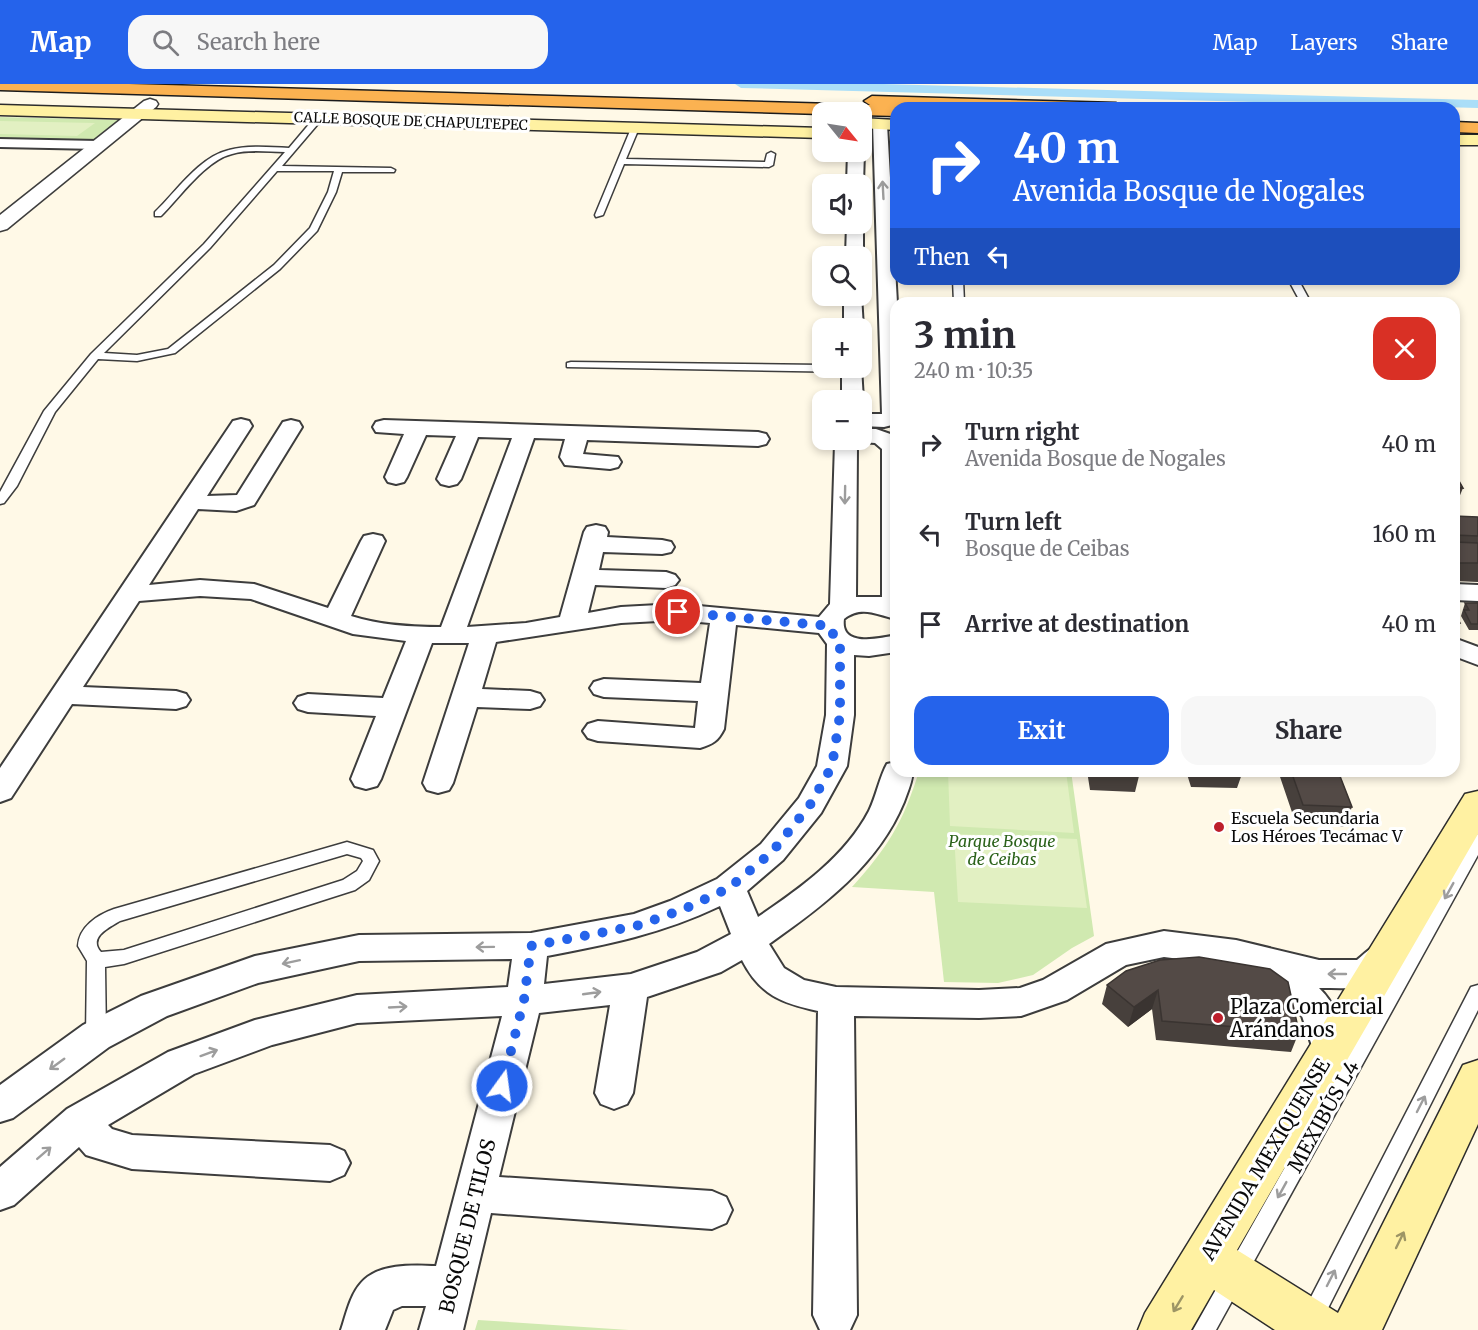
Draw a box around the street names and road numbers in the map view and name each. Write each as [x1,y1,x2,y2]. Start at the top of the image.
street label: CALLE BOSQUE DE CHAPULTEPEC [294,108,528,134]
street label: AVENIDA MEXIQUENSE [1194,1053,1335,1265]
street label: MEXIBÚS L4 [1280,1055,1364,1176]
street label: BOSQUE DE TILOS [433,1136,501,1316]

